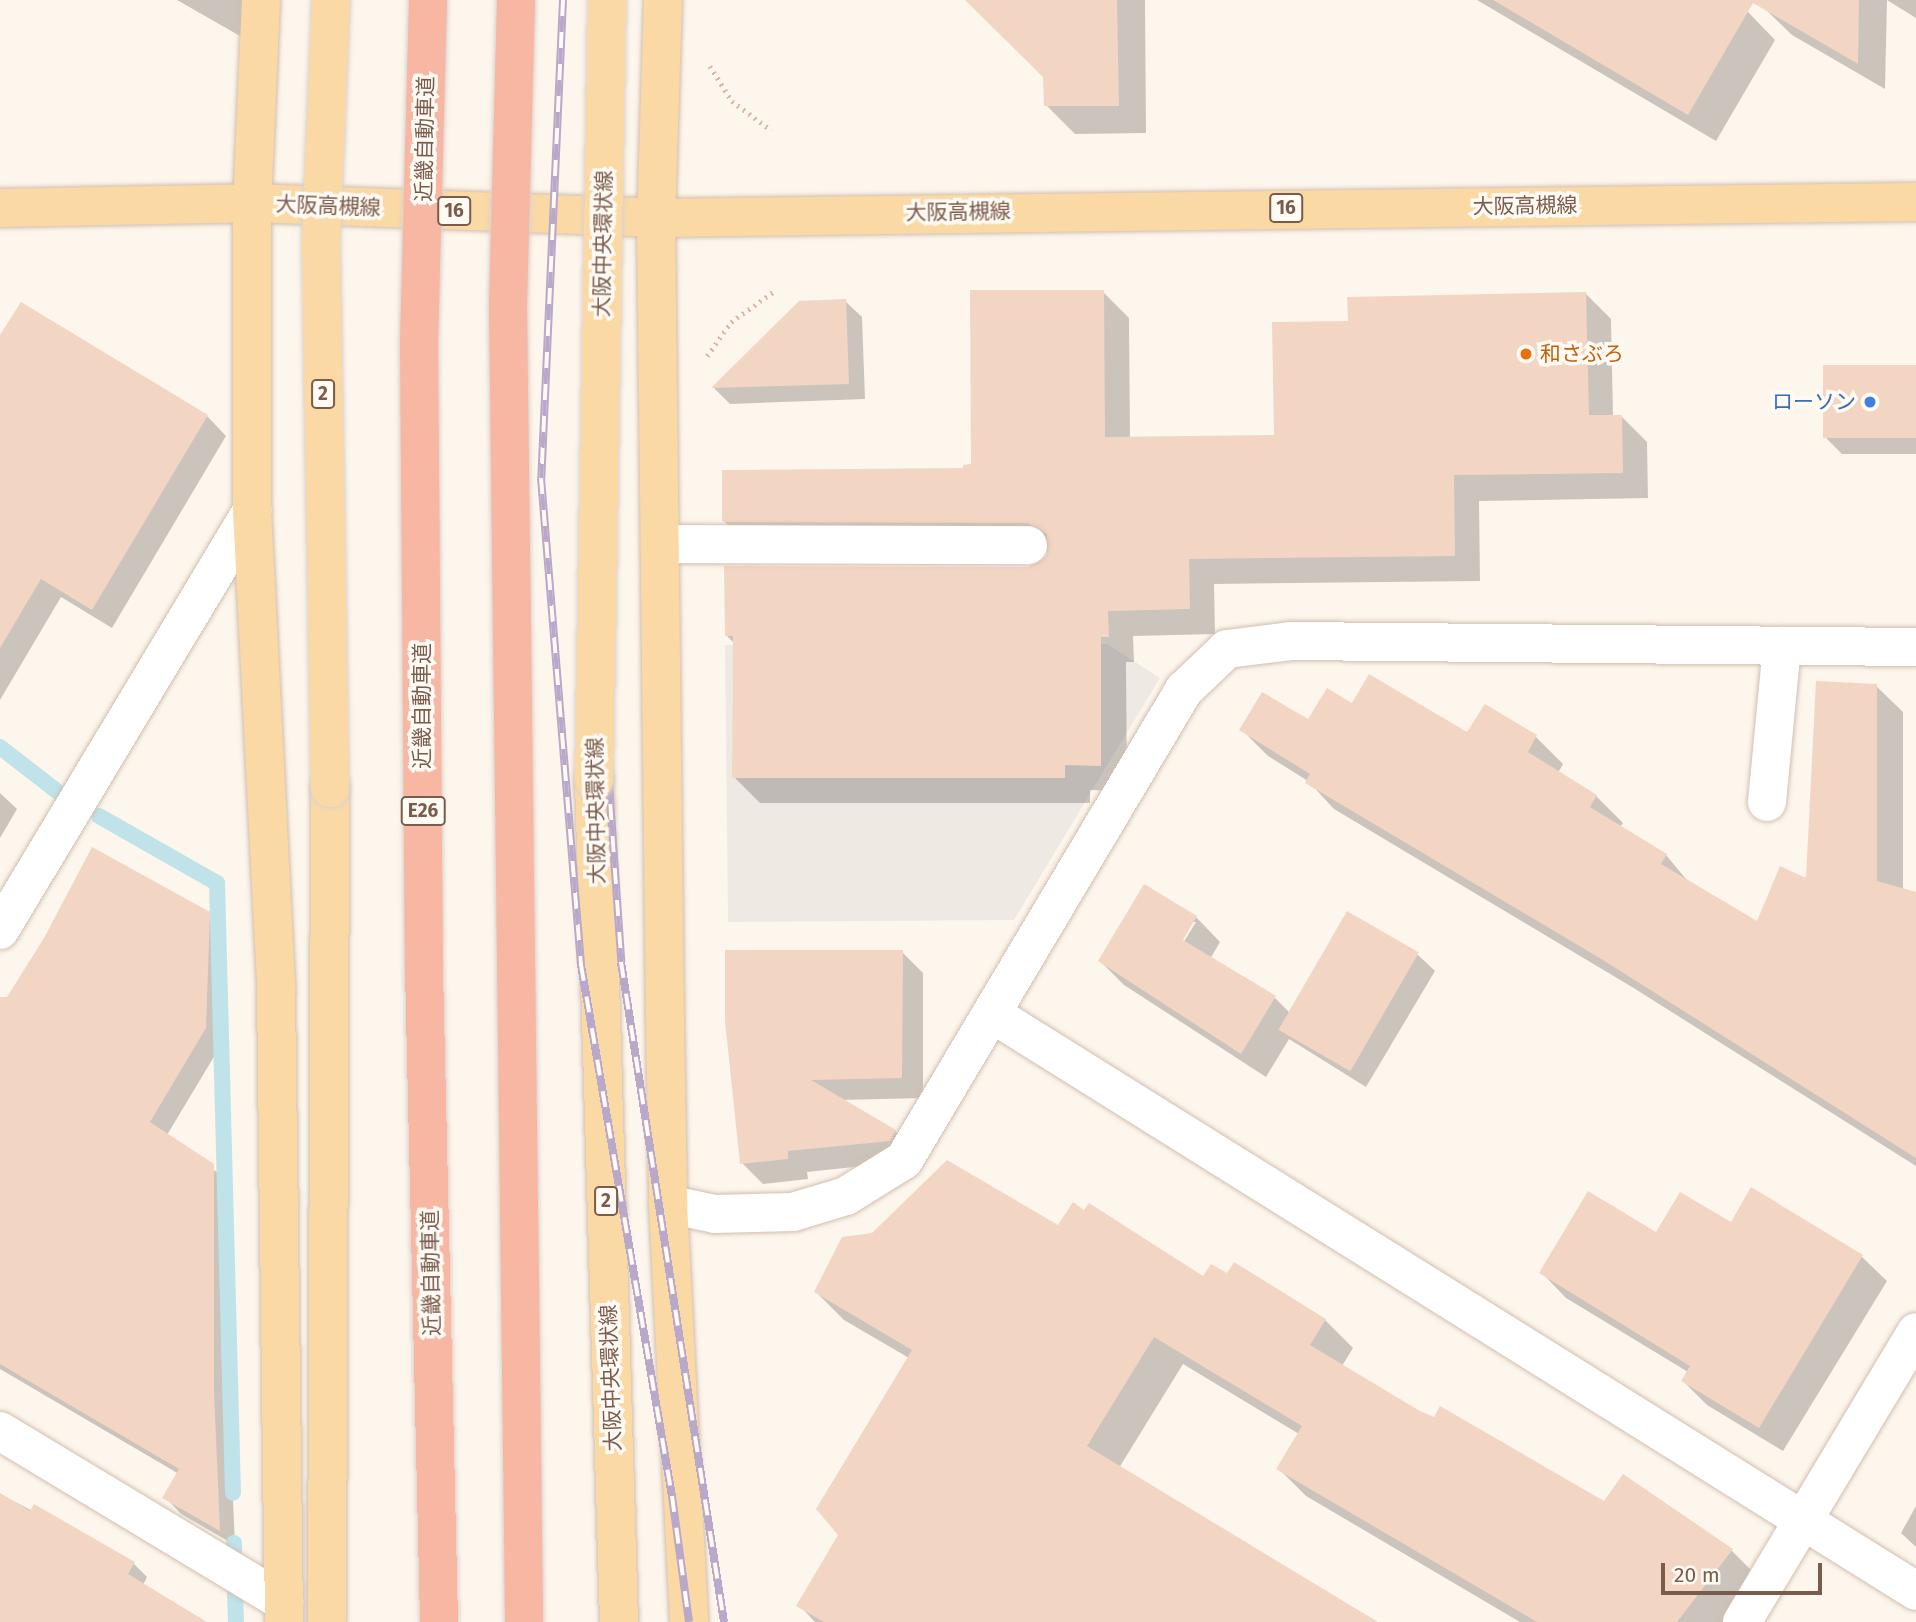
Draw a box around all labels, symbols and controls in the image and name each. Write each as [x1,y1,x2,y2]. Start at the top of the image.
street label: 近畿自動車道 [411,76,439,202]
street label: 大阪中央環状線 [589,170,617,318]
street label: 大阪高槻線 [275,192,381,220]
road number: 16 [1268,192,1304,224]
street label: 大阪高槻線 [1472,192,1578,220]
road number: 16 [436,196,472,226]
street label: 大阪高槻線 [905,198,1011,226]
place label: 和さぶろ [1540,341,1624,367]
marker: 和さぶろ [1518,346,1534,362]
road number: 2 [311,378,335,410]
place label: ローソン [1772,389,1856,415]
marker: ローソン [1862,394,1878,410]
street label: 近畿自動車道 [409,643,435,769]
street label: 大阪中央環状線 [582,737,610,885]
road number: E26 [400,796,446,826]
road number: 2 [594,1186,618,1217]
street label: 近畿自動車道 [417,1210,445,1336]
street label: 大阪中央環状線 [596,1304,626,1452]
scale bar [1664,1548,1825,1592]
text: 20 m [1674,1562,1720,1588]

